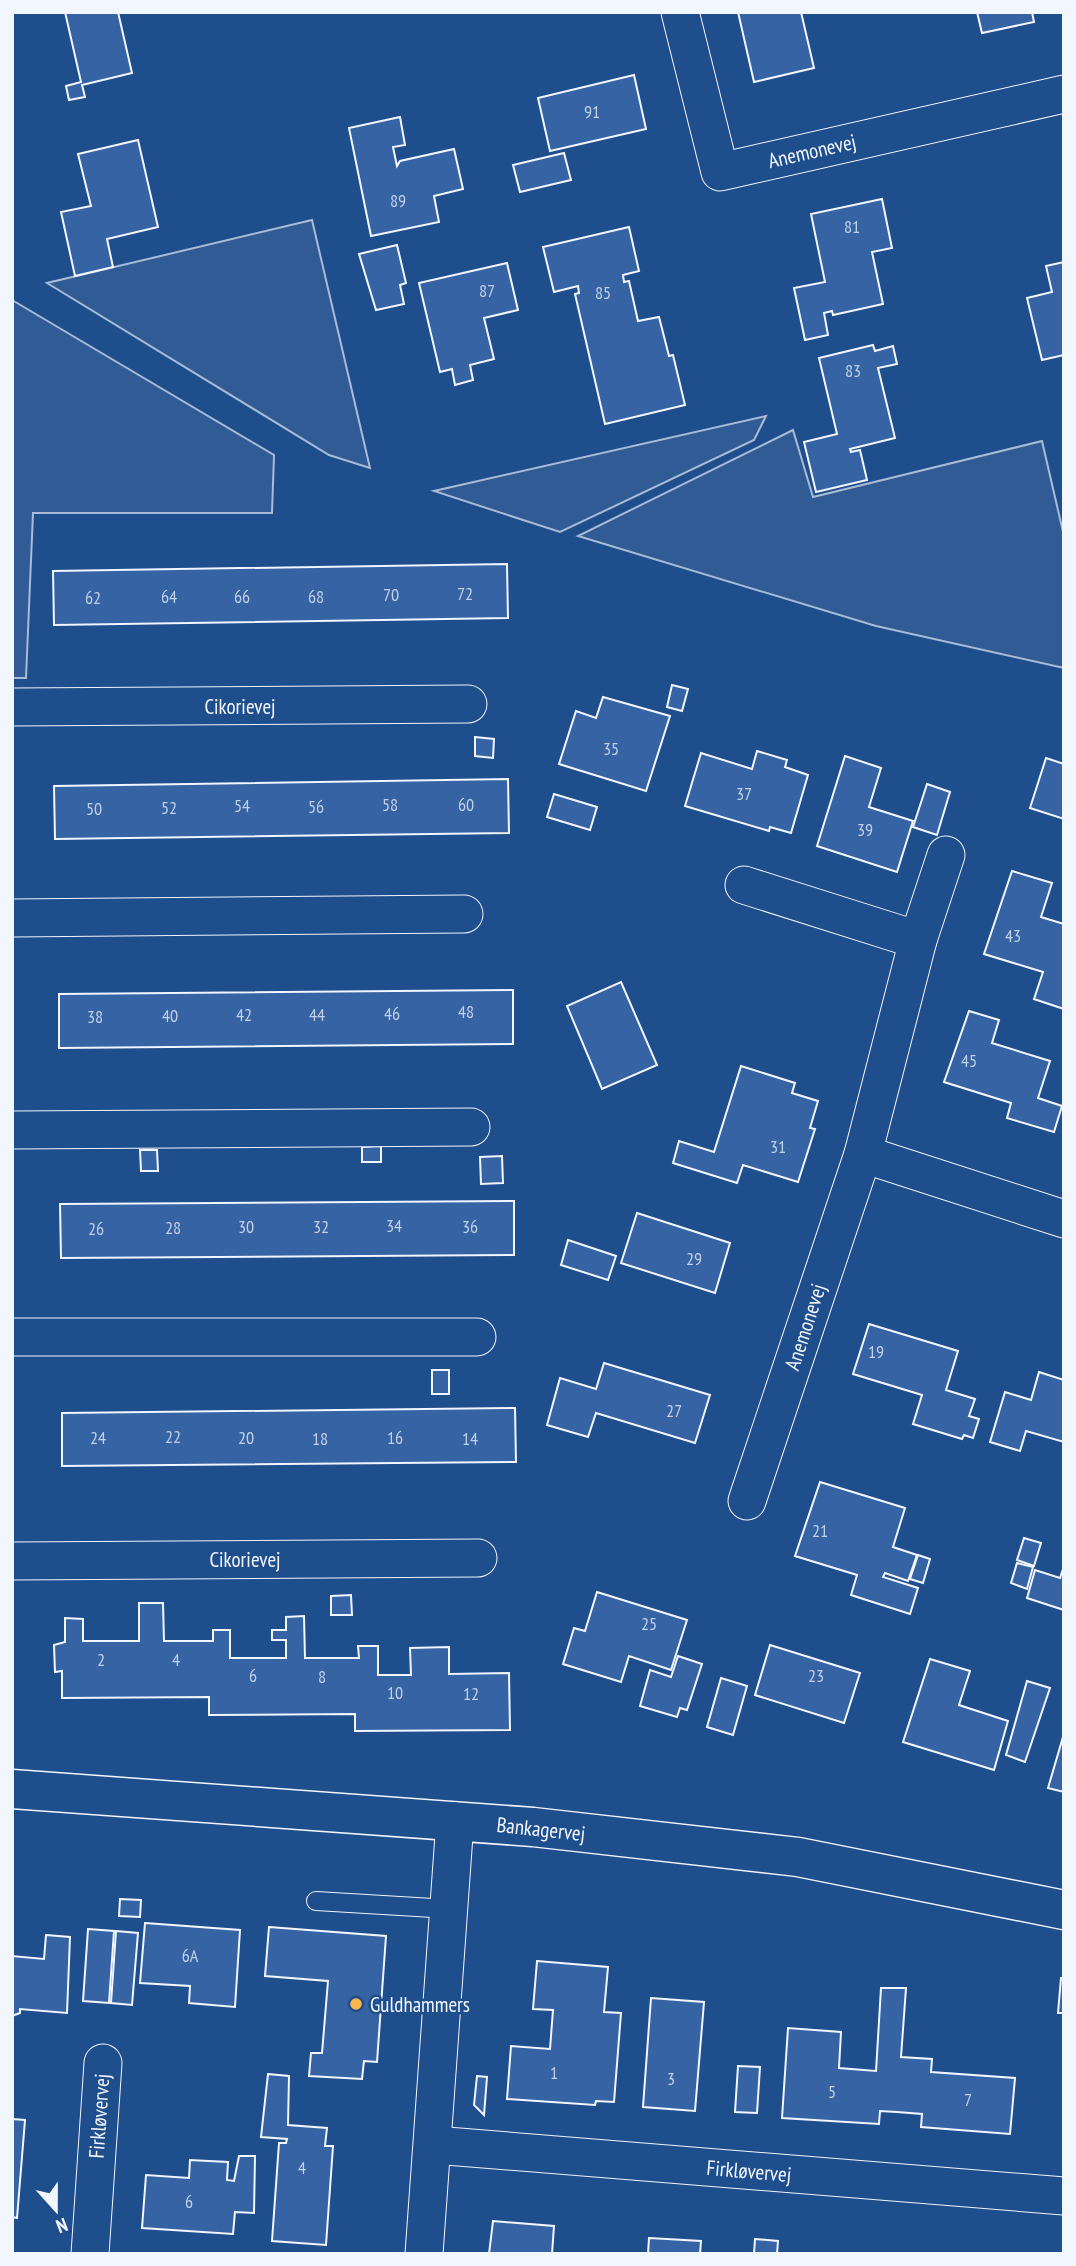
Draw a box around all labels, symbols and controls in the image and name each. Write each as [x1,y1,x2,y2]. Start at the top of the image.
house number: 91 [584,100,600,123]
street label: Anemonevej [765,128,859,174]
house number: 89 [390,189,406,212]
house number: 81 [844,215,860,238]
house number: 87 [479,279,495,302]
house number: 85 [595,281,611,304]
house number: 83 [845,359,861,382]
house number: 72 [457,582,473,605]
house number: 70 [383,583,399,606]
house number: 64 [161,585,177,608]
house number: 66 [234,585,250,608]
house number: 68 [308,585,324,608]
house number: 62 [85,586,101,609]
street label: Cikorievej [204,693,276,720]
house number: 35 [603,737,619,760]
house number: 37 [736,782,752,805]
house number: 58 [382,793,398,816]
house number: 60 [458,793,474,816]
house number: 54 [234,794,250,817]
house number: 56 [308,795,324,818]
house number: 52 [161,796,177,819]
house number: 50 [86,797,102,820]
house number: 39 [857,818,873,841]
house number: 43 [1005,924,1021,947]
house number: 48 [458,1000,474,1023]
house number: 46 [384,1002,400,1025]
house number: 42 [236,1003,252,1026]
house number: 44 [309,1003,325,1026]
house number: 40 [162,1004,178,1027]
house number: 38 [87,1005,103,1028]
house number: 45 [961,1049,977,1072]
house number: 31 [770,1135,786,1158]
house number: 34 [386,1214,402,1237]
house number: 30 [238,1215,254,1238]
house number: 32 [313,1215,329,1238]
house number: 36 [462,1215,478,1238]
house number: 28 [165,1216,181,1239]
house number: 26 [88,1217,104,1240]
house number: 29 [686,1247,702,1270]
street label: Anemonevej [778,1280,832,1374]
house number: 19 [868,1340,884,1363]
house number: 27 [666,1399,682,1422]
house number: 22 [165,1425,181,1448]
house number: 24 [90,1426,106,1449]
house number: 20 [238,1426,254,1449]
house number: 16 [387,1426,403,1449]
house number: 18 [312,1427,328,1450]
house number: 14 [462,1427,478,1450]
house number: 21 [812,1519,828,1542]
street label: Cikorievej [209,1546,281,1573]
house number: 25 [641,1612,657,1635]
house number: 2 [97,1648,105,1671]
house number: 4 [172,1648,180,1671]
house number: 6 [249,1664,257,1687]
house number: 23 [808,1664,824,1687]
house number: 8 [318,1665,326,1688]
house number: 10 [387,1681,403,1704]
house number: 12 [463,1682,479,1705]
street label: Bankagervej [495,1811,587,1847]
house number: 6A [182,1944,199,1967]
place label: Guldhammers [370,1991,470,2018]
marker: Guldhammers [348,1996,364,2012]
house number: 1 [550,2061,558,2084]
house number: 3 [667,2067,675,2090]
street label: Firkløvervej [83,2073,115,2159]
house number: 5 [828,2080,836,2103]
house number: 7 [964,2088,972,2111]
street label: Firkløvervej [706,2154,792,2188]
house number: 4 [298,2156,306,2179]
north arrow [21,2175,91,2245]
house number: 6 [185,2190,193,2213]
text: N [53,2213,71,2239]

